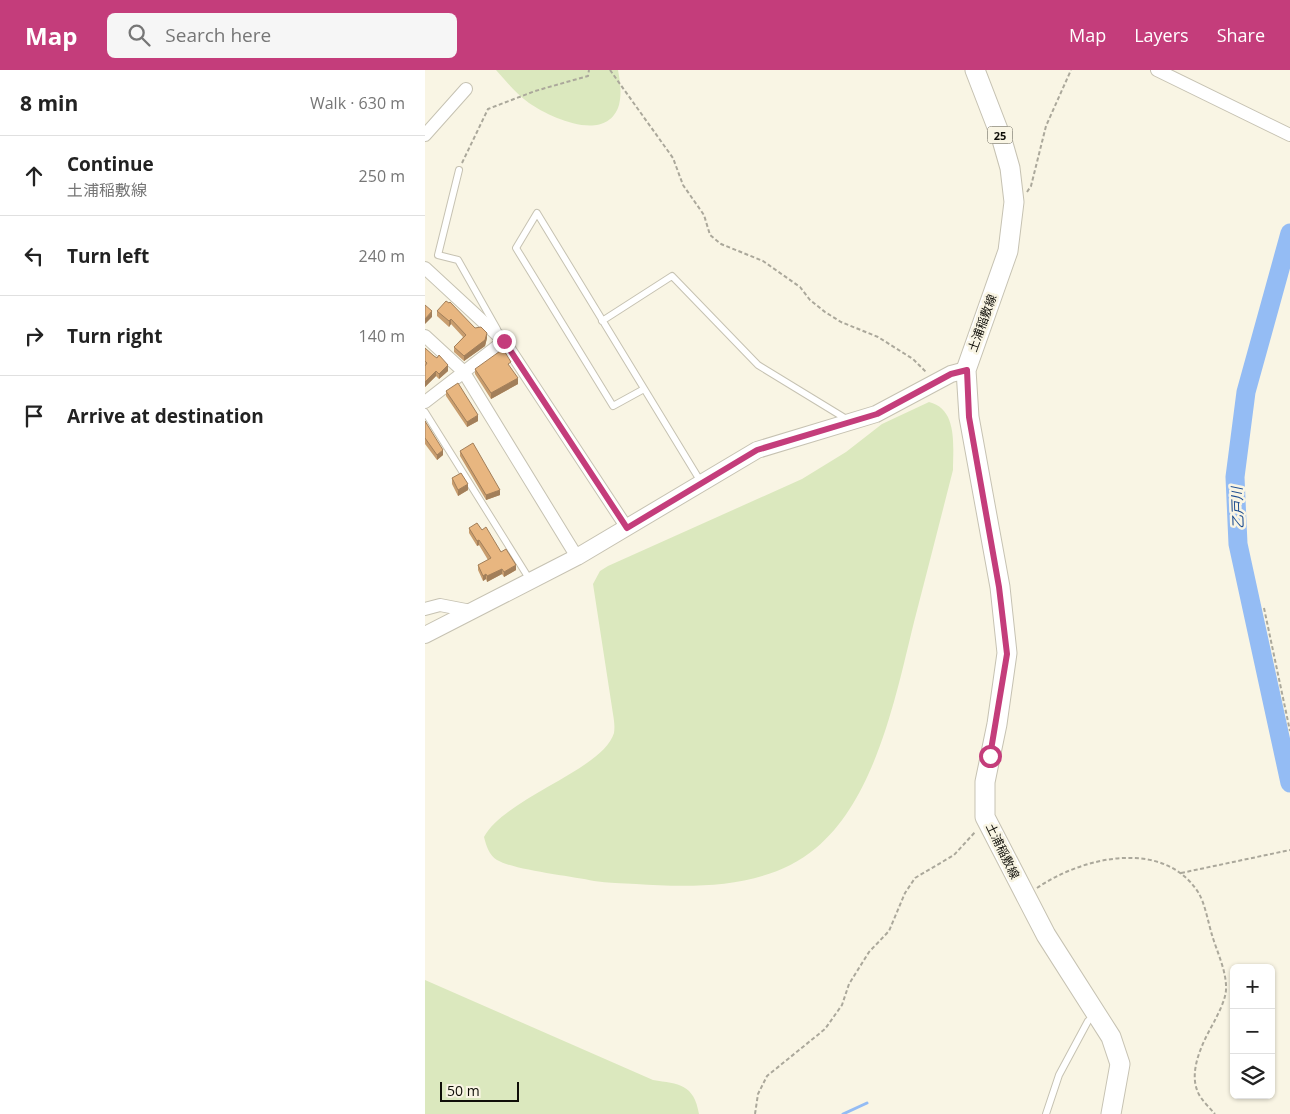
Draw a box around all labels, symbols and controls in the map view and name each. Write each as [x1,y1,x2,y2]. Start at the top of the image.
search box [107,13,457,58]
text: Map [25,19,77,52]
icon: search [125,21,153,49]
text: Search here [165,22,271,48]
text: Map [1069,23,1106,47]
text: Layers [1134,23,1189,47]
text: Share [1217,23,1265,47]
text: 8 min [20,89,78,117]
text: Walk · 630 m [310,92,405,114]
road number: 25 [987,126,1013,144]
text: Continue [67,151,154,177]
icon: ahead [20,162,48,190]
text: 250 m [359,165,405,187]
text: 土浦稲敷線 [67,179,147,201]
icon: left [20,242,48,270]
text: Turn left [67,243,149,269]
text: 240 m [359,245,405,267]
street label: 土浦稲敷線 [964,292,1000,354]
icon: right [20,322,48,350]
text: Turn right [67,323,162,349]
text: 140 m [359,325,405,347]
route end [493,330,516,353]
icon: arrive [20,402,48,430]
text: Arrive at destination [67,403,264,429]
water label: 乙戸川 [1227,485,1247,529]
route start [979,745,1002,768]
street label: 土浦稲敷線 [982,820,1024,882]
map controls [1230,964,1275,1099]
button: + [1230,964,1275,1009]
button: − [1230,1009,1275,1054]
button: layers [1230,1054,1275,1099]
scale bar [440,1079,519,1102]
text: 50 m [447,1081,480,1100]

